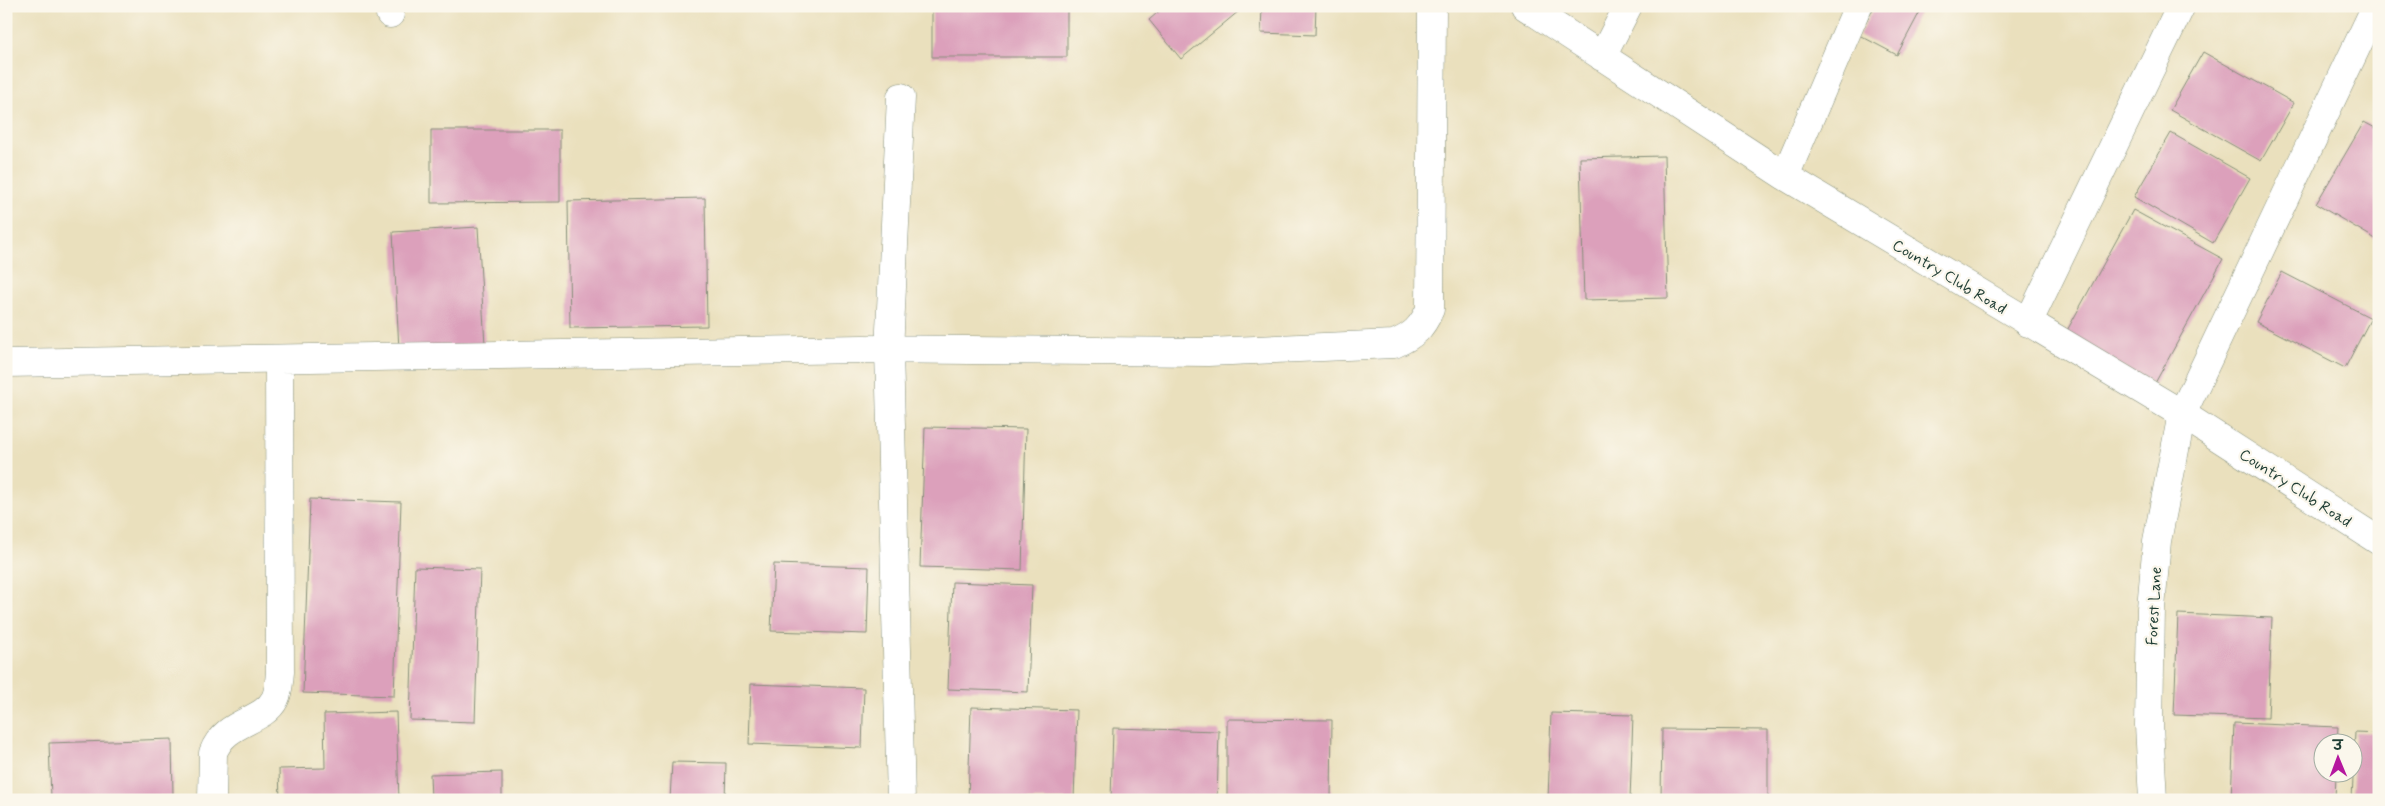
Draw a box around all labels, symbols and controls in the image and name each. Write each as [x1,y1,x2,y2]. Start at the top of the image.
street label: Country Club Road [1888,235,2010,320]
street label: Country Club Road [2235,444,2355,532]
street label: Forest Lane [2142,566,2167,646]
north arrow [2312,734,2362,784]
text: उ [2331,737,2344,755]

